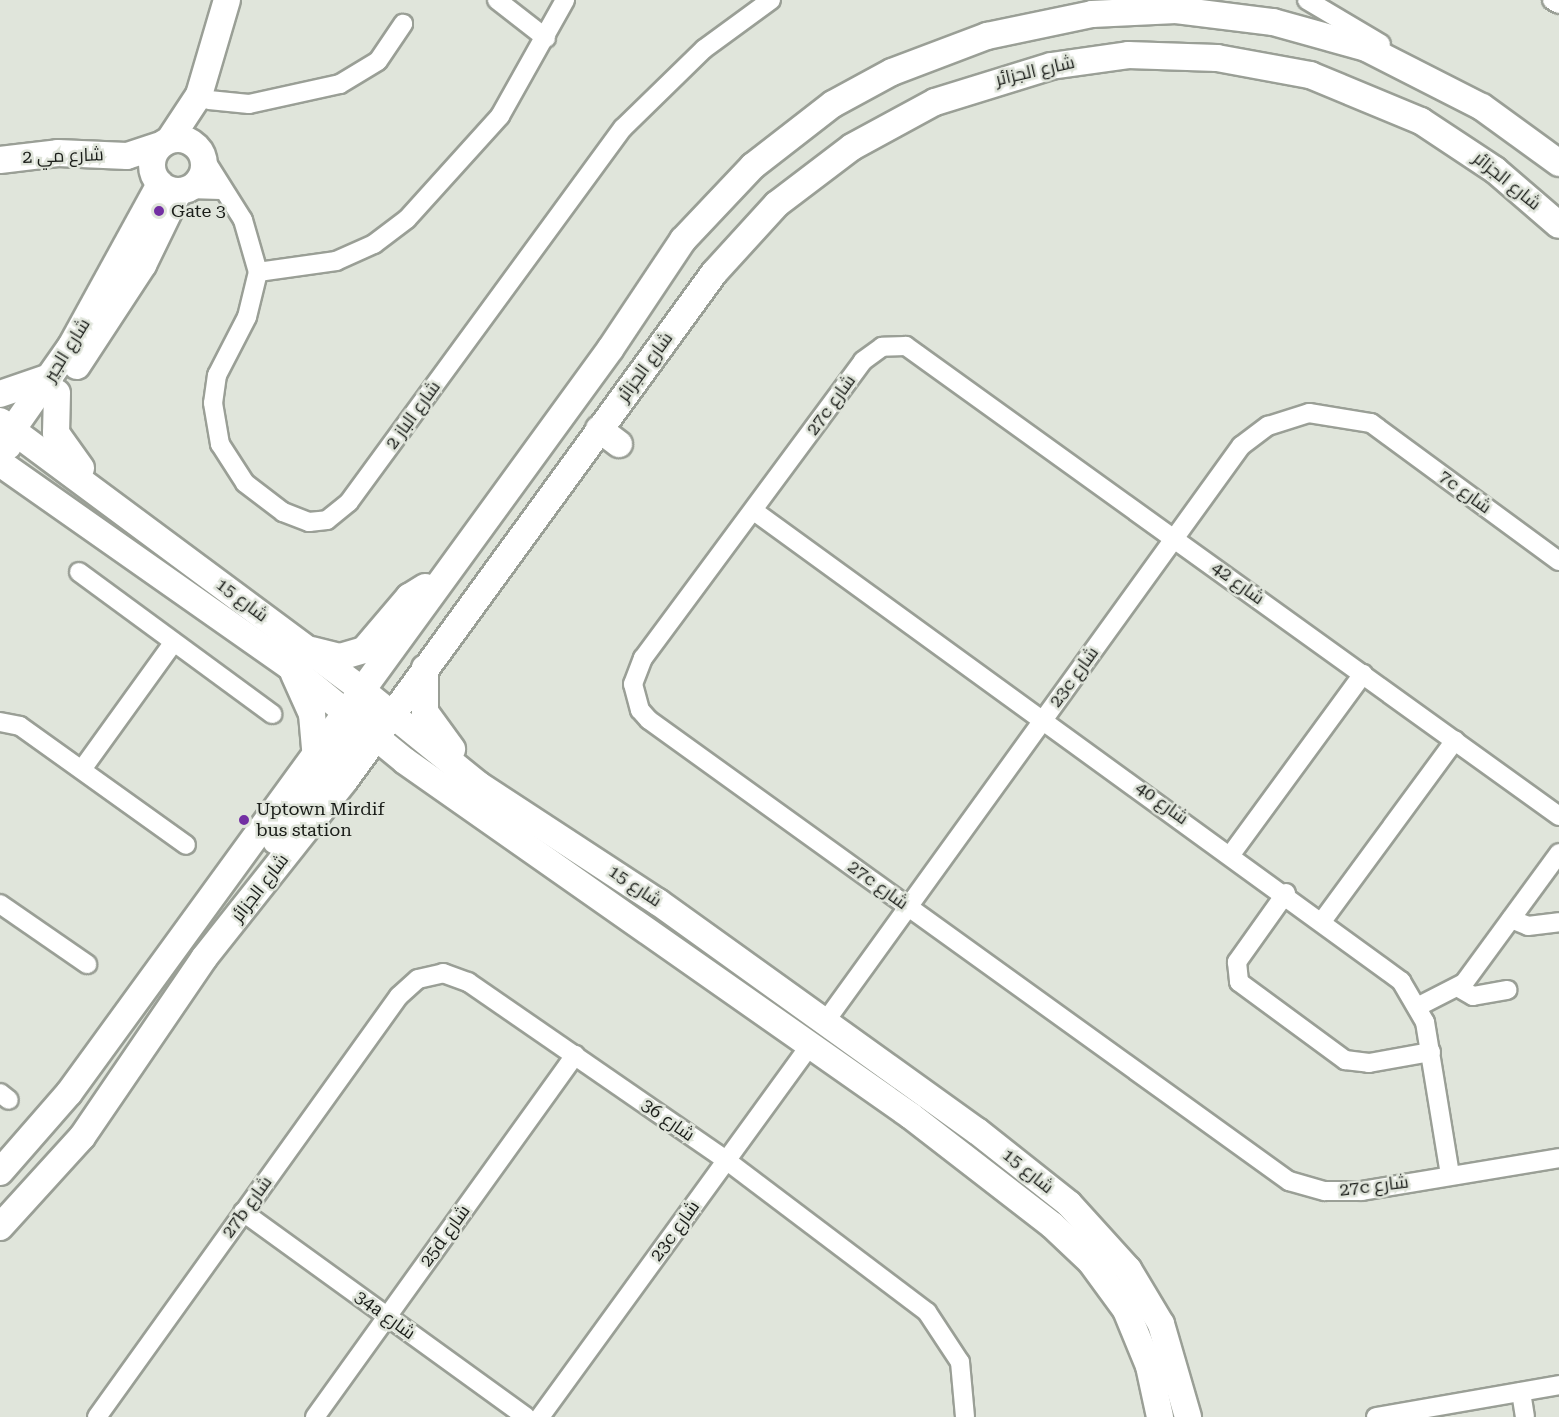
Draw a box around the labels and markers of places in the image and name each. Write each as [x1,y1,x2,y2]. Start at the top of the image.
place label: Gate 3 [171,200,226,222]
marker: Gate 3 [152,204,166,218]
place label: Uptown Mirdif bus station [256,799,384,842]
marker: Uptown Mirdif bus station [237,813,251,827]

